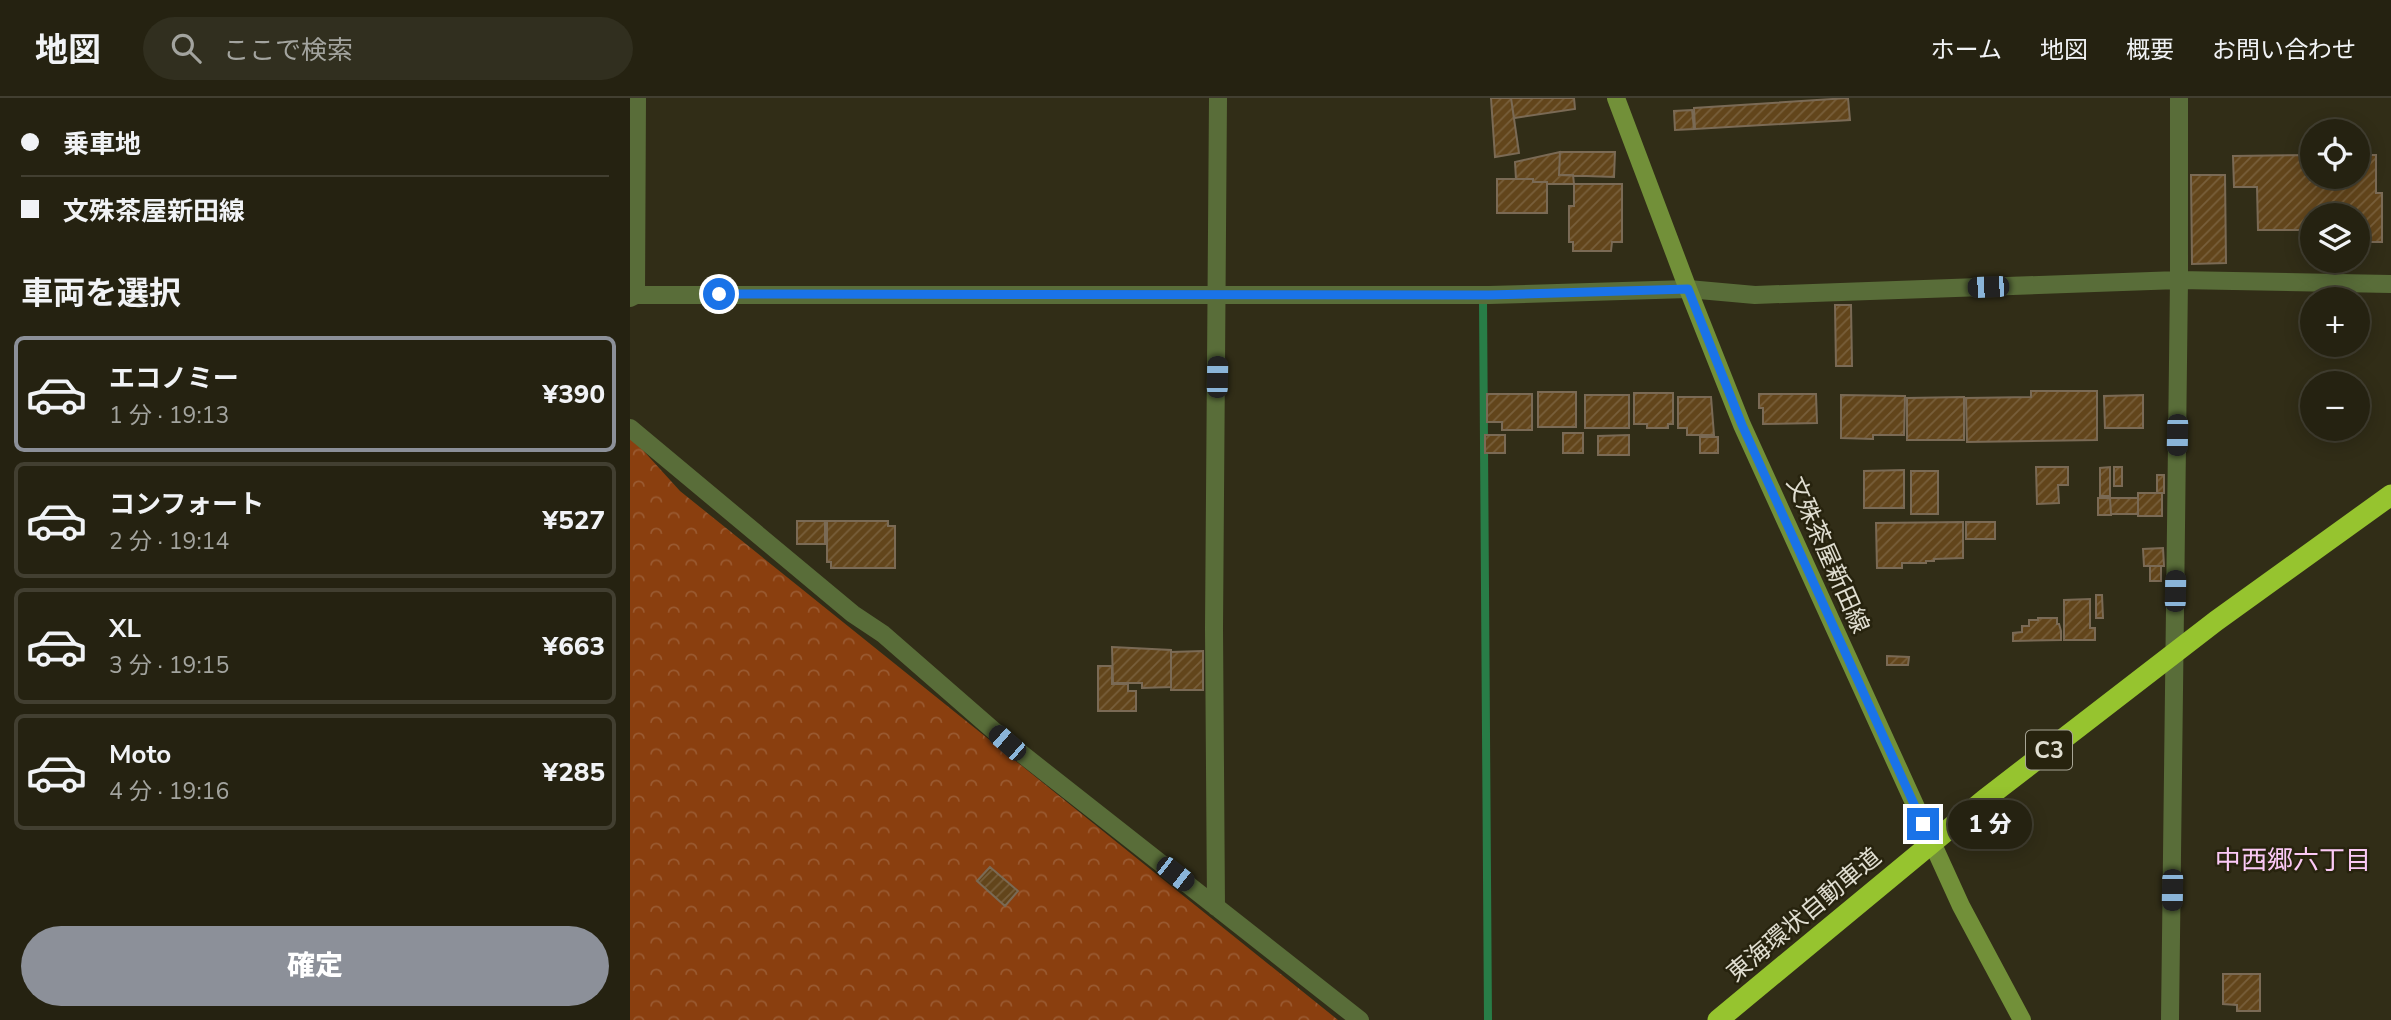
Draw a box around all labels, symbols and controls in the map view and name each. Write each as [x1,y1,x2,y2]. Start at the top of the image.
search box [143,17,633,80]
text: 地図 [35,28,101,73]
icon: search [167,29,205,67]
text: ここで検索 [223,33,353,68]
text: ホーム [1931,34,2002,66]
text: 地図 [2040,34,2088,66]
text: 概要 [2126,34,2174,66]
text: お問い合わせ [2212,34,2356,66]
map controls [2300,119,2370,441]
button: locate [2300,119,2370,189]
text: 乗車地 [63,127,141,162]
text: 文殊茶屋新田線 [63,194,245,229]
button: layers [2300,203,2370,273]
text: 車両を選択 [21,272,181,315]
car [1967,276,2010,298]
route start [703,278,735,310]
button: + [2300,287,2370,357]
car [1207,356,1228,398]
text: エコノミー [109,361,239,396]
icon: car [25,363,88,426]
button: − [2300,371,2370,441]
text: ¥390 [543,377,605,412]
text: 1 分 · 19:13 [109,400,229,431]
car [2167,414,2188,456]
street label: 文殊茶屋新田線 [1779,472,1877,638]
text: コンフォート [109,487,264,522]
icon: car [25,489,88,552]
text: ¥527 [543,503,605,538]
text: 2 分 · 19:14 [109,526,229,557]
car [2165,570,2186,612]
text: XL [109,611,141,646]
icon: car [25,615,88,678]
text: ¥663 [543,629,605,664]
text: 3 分 · 19:15 [109,650,229,681]
car [985,721,1030,765]
road number: C3 [2026,730,2072,770]
text: Moto [109,737,171,772]
icon: car [25,741,88,804]
text: ¥285 [543,755,605,790]
text: 4 分 · 19:16 [109,776,229,807]
callout: 1 分 [1948,800,2032,848]
route end [1907,808,1939,840]
text: 1 分 [1968,809,2012,840]
street label: 東海環状自動車道 [1720,841,1888,989]
district label: 中西郷六丁目 [2215,843,2371,878]
car [1152,853,1199,895]
car [2162,869,2183,911]
button: 確定 [21,926,609,1006]

